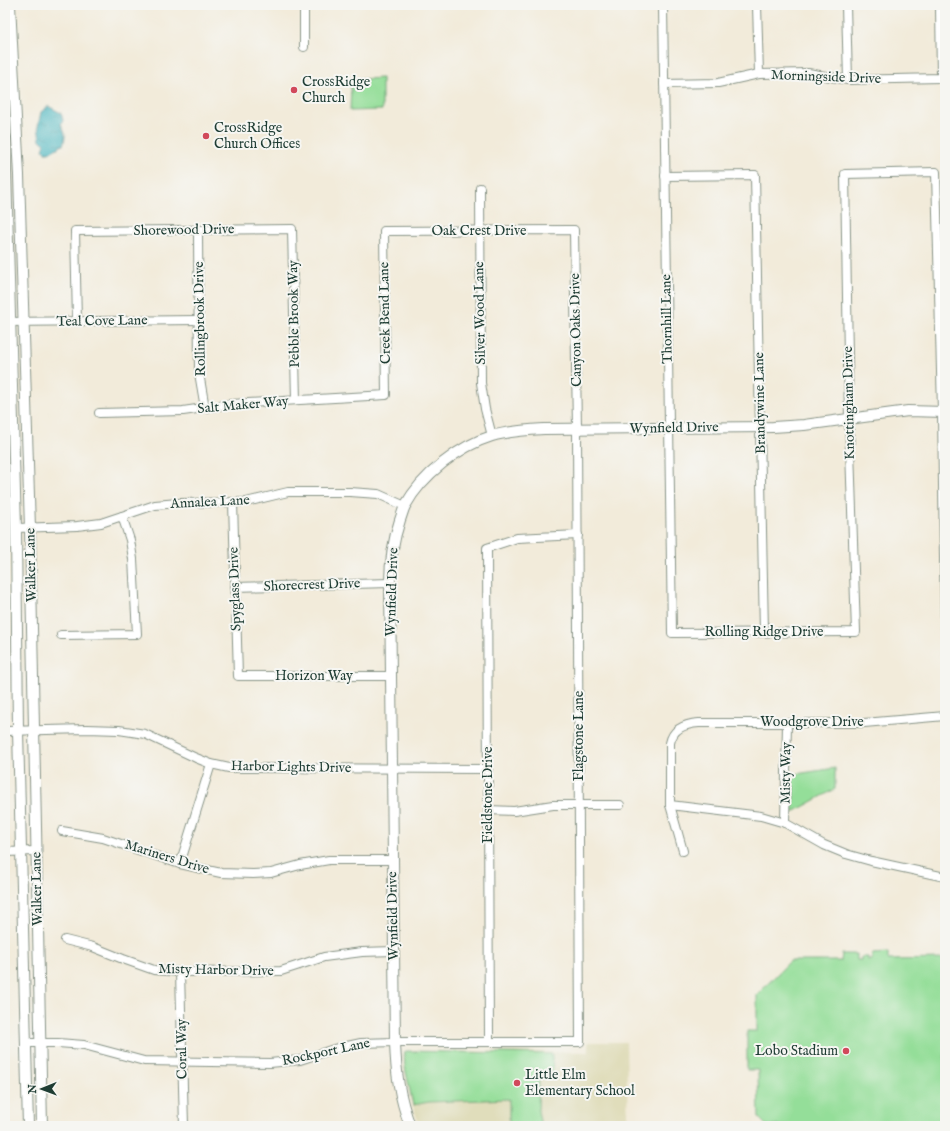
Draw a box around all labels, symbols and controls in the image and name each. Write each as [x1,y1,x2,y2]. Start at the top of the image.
street label: Morningside Drive [771,66,882,88]
place label: CrossRidge Church [302,73,371,107]
marker: CrossRidge Church [289,85,299,95]
place label: CrossRidge Church Offices [214,119,300,153]
marker: CrossRidge Church Offices [201,131,211,141]
street label: Shorewood Drive [133,220,235,240]
street label: Oak Crest Drive [431,222,527,240]
street label: Pebble Brook Way [284,260,304,368]
street label: Rollingbrook Drive [190,261,210,377]
street label: Creek Bend Lane [375,261,395,364]
street label: Silver Wood Lane [470,261,490,365]
street label: Canyon Oaks Drive [566,272,586,387]
street label: Thornhill Lane [657,274,677,364]
street label: Teal Cove Lane [56,311,148,331]
street label: Knottingham Drive [839,346,859,460]
street label: Brandywine Lane [750,351,770,454]
street label: Salt Maker Way [197,392,289,418]
street label: Wynfield Drive [629,418,719,438]
street label: Annalea Lane [169,491,251,513]
street label: Walker Lane [21,527,41,602]
street label: Spyglass Drive [225,546,245,631]
street label: Wynfield Drive [381,547,403,637]
street label: Shorecrest Drive [263,574,361,596]
street label: Rolling Ridge Drive [704,623,824,641]
street label: Horizon Way [275,667,353,685]
street label: Flagstone Lane [570,690,588,781]
street label: Woodgrove Drive [760,713,864,731]
street label: Misty Way [776,742,796,804]
street label: Fieldstone Drive [479,746,497,843]
street label: Harbor Lights Drive [231,757,352,777]
street label: Mariners Drive [122,836,212,879]
street label: Walker Lane [27,851,47,926]
street label: Wynfield Drive [383,871,403,961]
street label: Misty Harbor Drive [158,960,275,980]
street label: Coral Way [172,1018,192,1080]
street label: Rockport Lane [280,1034,372,1070]
place label: Lobo Stadium [755,1042,838,1060]
marker: Lobo Stadium [841,1046,851,1056]
place label: Little Elm Elementary School [525,1066,635,1100]
north arrow [22,1069,62,1109]
marker: Little Elm Elementary School [512,1078,522,1088]
text: N [26,1084,40,1095]

